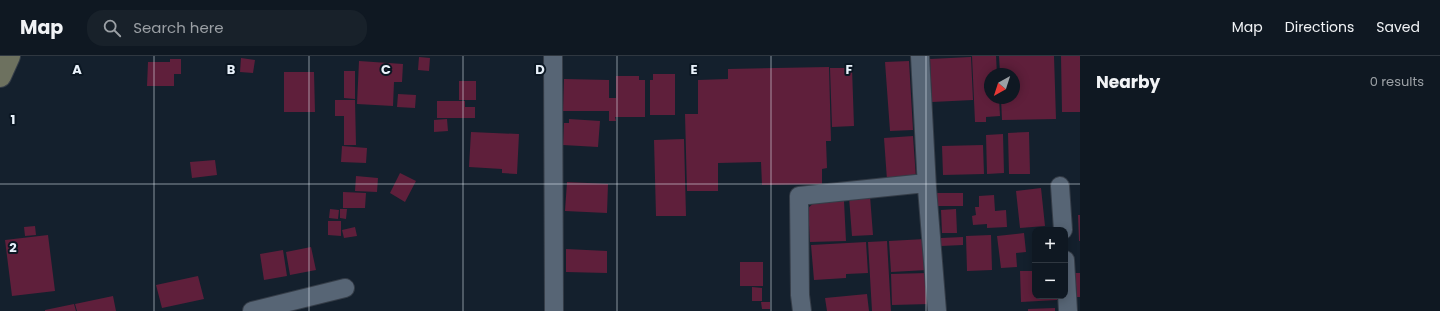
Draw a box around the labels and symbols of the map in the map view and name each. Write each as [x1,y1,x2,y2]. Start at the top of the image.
text: A [72,60,82,79]
text: B [227,60,236,79]
text: C [381,60,391,79]
text: D [535,60,545,79]
text: E [690,60,698,79]
text: F [845,60,853,79]
north arrow [984,68,1020,104]
text: 1 [11,110,15,129]
text: 2 [9,238,17,257]

